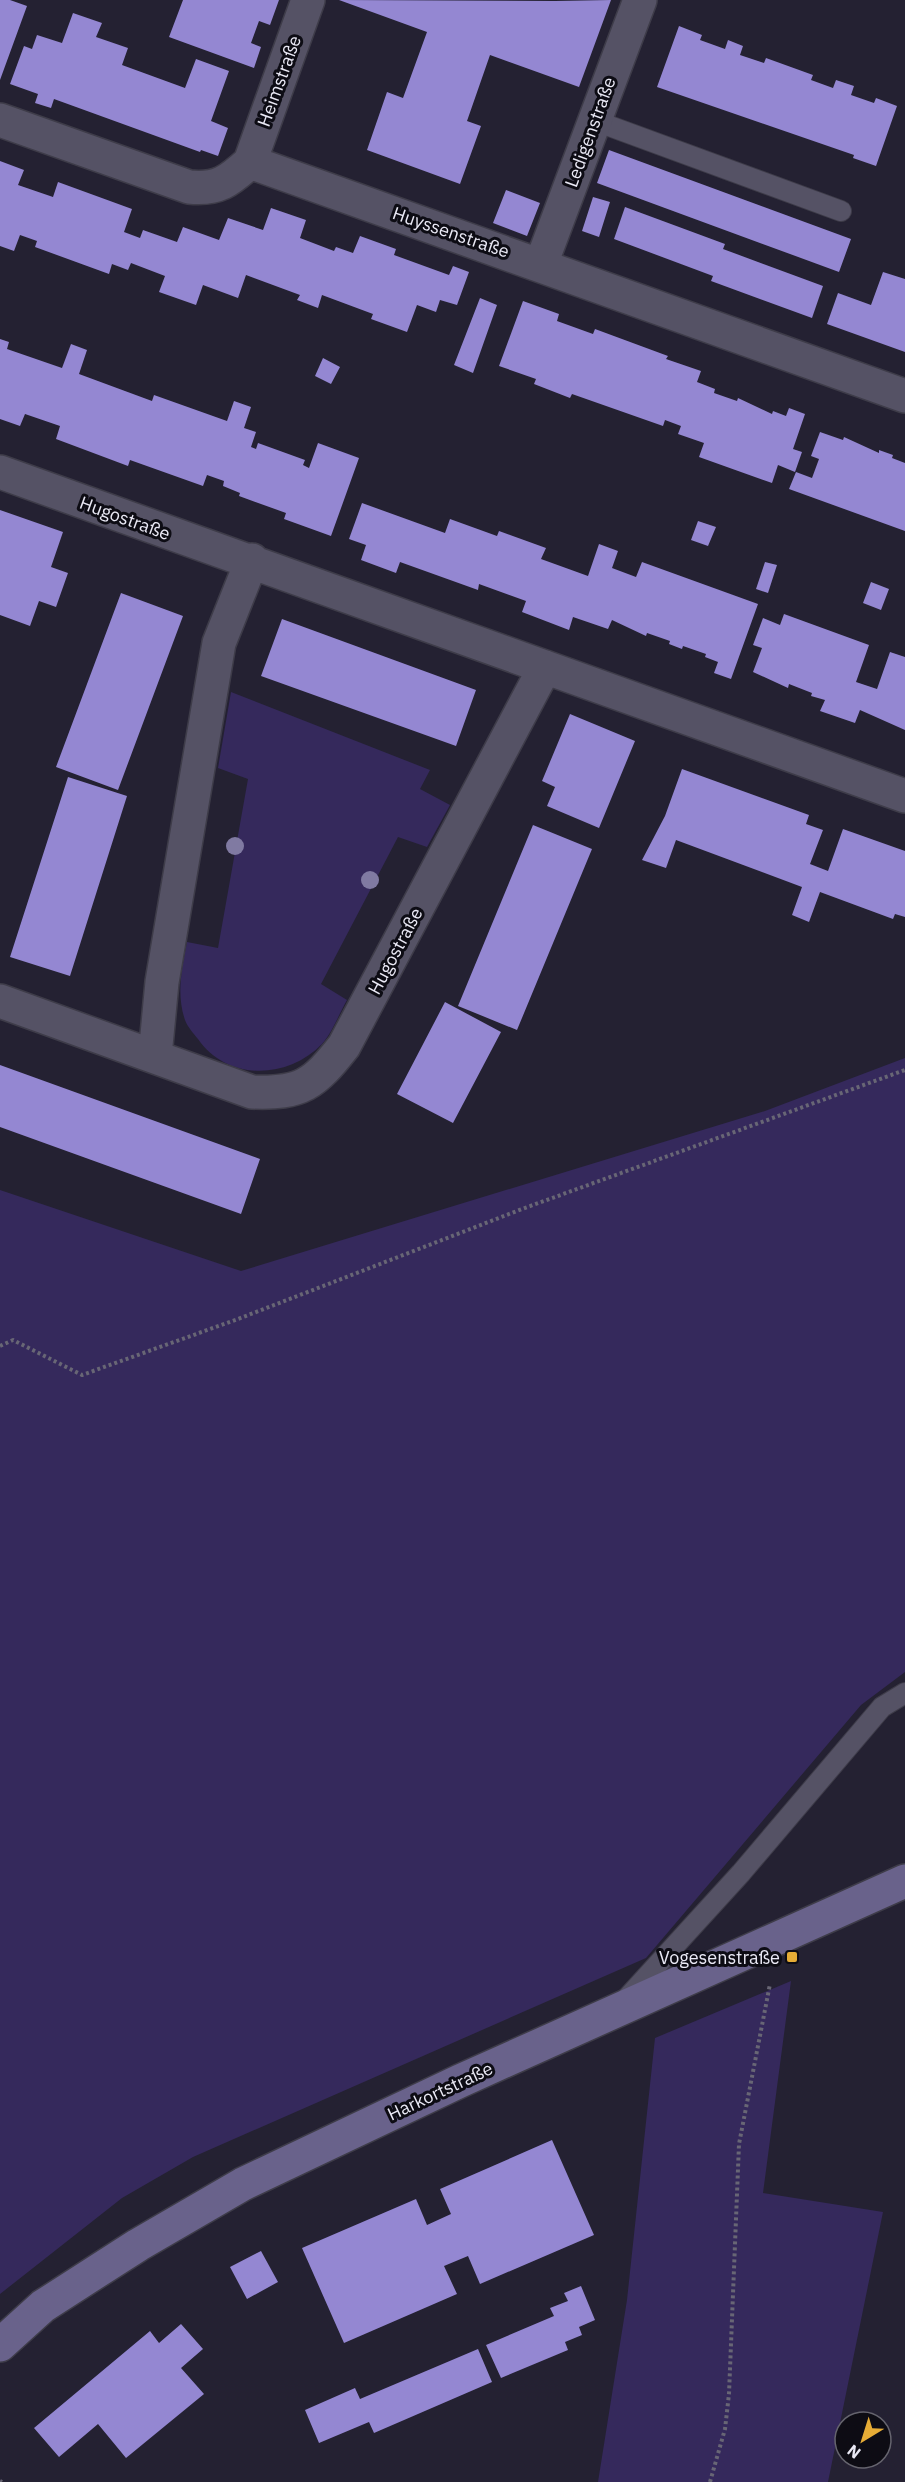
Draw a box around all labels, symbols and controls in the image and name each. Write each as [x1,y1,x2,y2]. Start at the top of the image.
street label: Heimstraße [252,32,306,130]
street label: Ledigenstraße [559,74,621,190]
street label: Huyssenstraße [390,201,512,263]
street label: Hugostraße [76,491,174,545]
street label: Hugostraße [363,904,427,998]
place label: Vogesenstraße [659,1946,780,1969]
marker: Vogesenstraße [785,1950,799,1964]
street label: Harkortstraße [384,2057,496,2125]
north arrow [833,2410,893,2470]
text: N [843,2440,864,2463]

